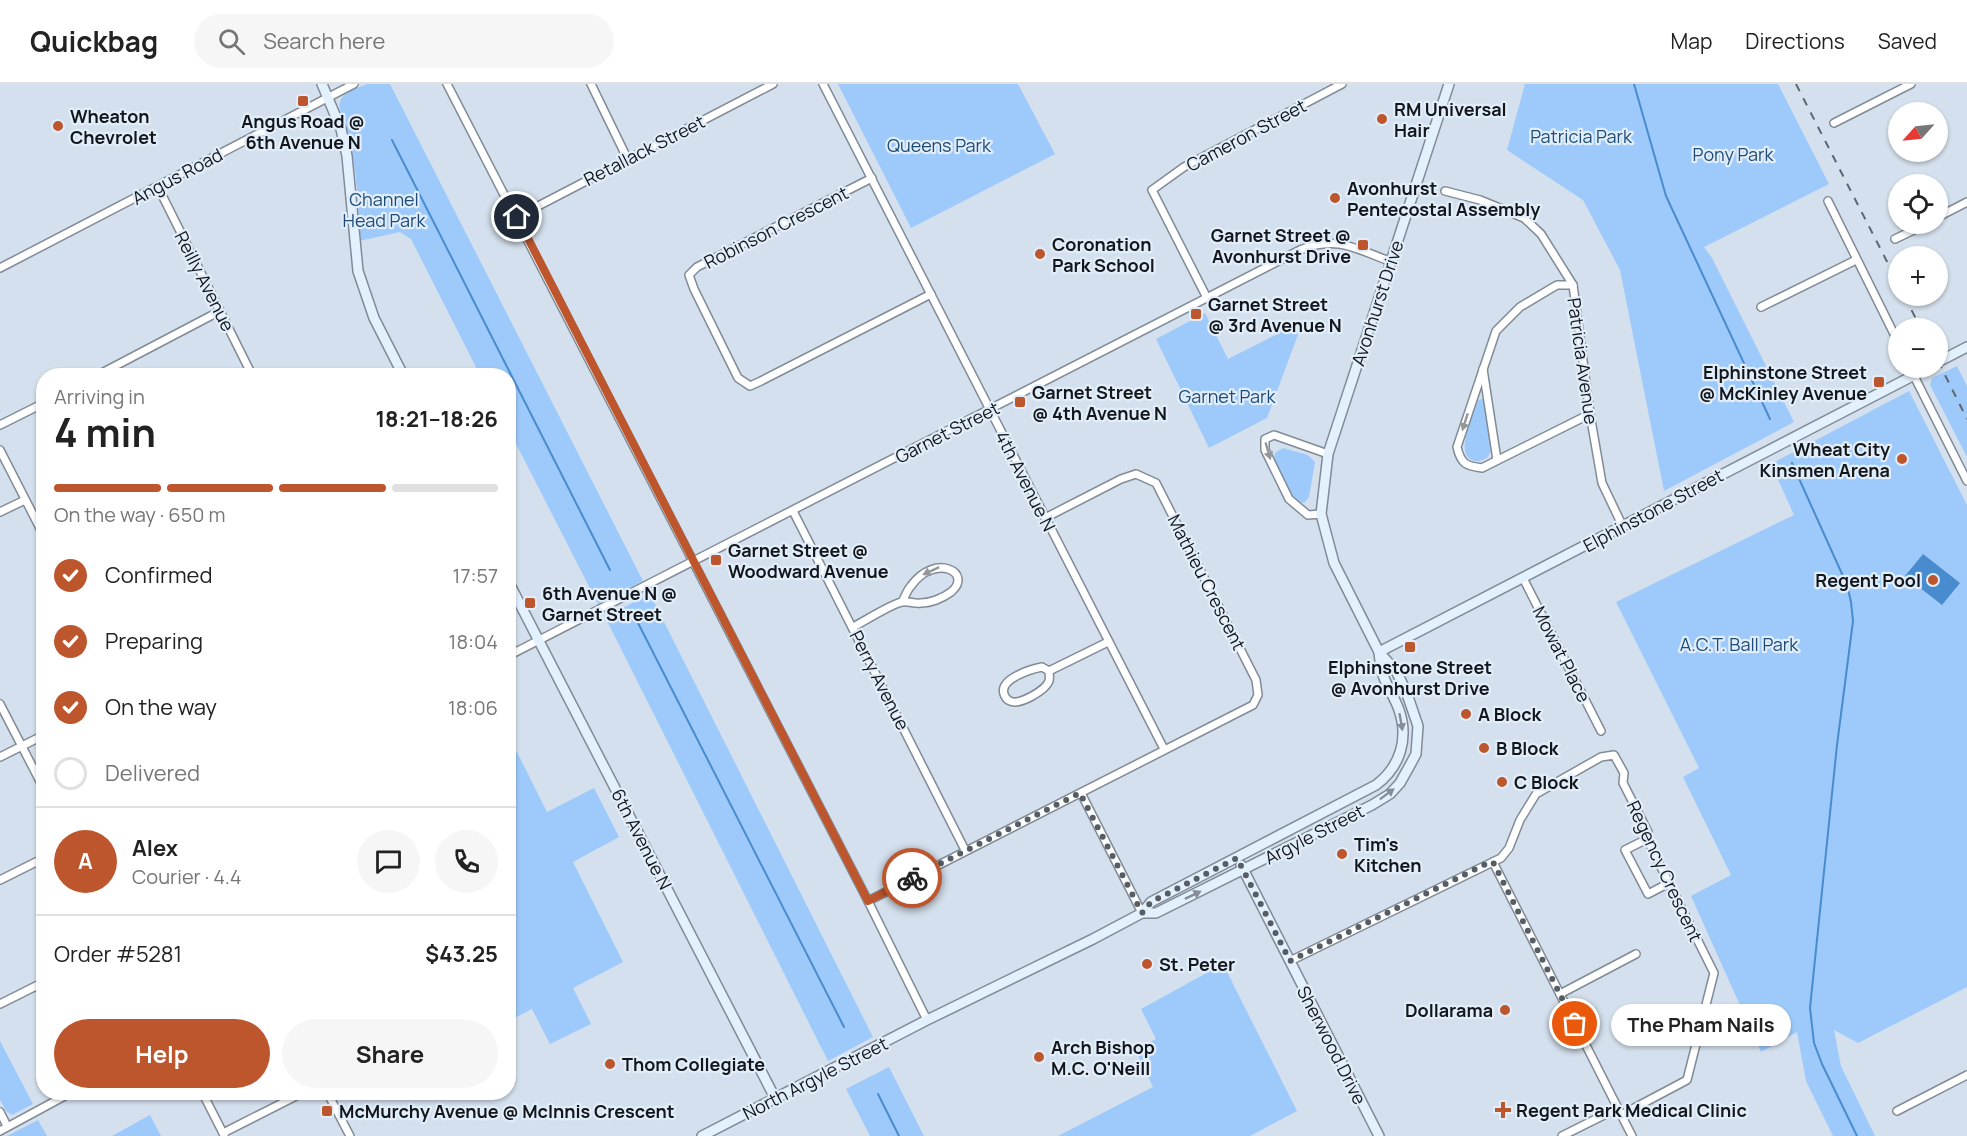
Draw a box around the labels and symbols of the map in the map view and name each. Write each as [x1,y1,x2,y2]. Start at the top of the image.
street label: Cameron Street [1182,93,1310,177]
marker: Angus Road @ 6th Avenue N [296,94,310,108]
place label: RM Universal Hair [1394,97,1507,142]
north arrow [1888,102,1948,162]
place label: Wheaton Chevrolet [70,104,157,149]
place label: Angus Road @ 6th Avenue N [241,109,365,154]
street label: Retallack Street [579,109,709,191]
marker: RM Universal Hair [1375,112,1389,126]
marker: Wheaton Chevrolet [51,119,65,133]
park label: Patricia Park [1530,124,1633,148]
park label: Queens Park [887,133,992,157]
street label: Angus Road [128,142,226,210]
park label: Pony Park [1693,142,1774,166]
place label: Avonhurst Pentecostal Assembly [1347,176,1540,221]
street label: Robinson Crescent [700,180,852,274]
park label: Channel Head Park [343,187,426,232]
pin [491,191,542,242]
marker: Avonhurst Pentecostal Assembly [1328,191,1342,205]
place label: Garnet Street @ Avonhurst Drive [1211,223,1351,268]
street label: Reilly Avenue [170,227,240,335]
place label: Coronation Park School [1052,232,1155,277]
street label: Avonhurst Drive [1345,237,1409,369]
marker: Garnet Street @ Avonhurst Drive [1356,238,1370,252]
marker: Coronation Park School [1033,247,1047,261]
place label: Garnet Street @ 3rd Avenue N [1208,292,1342,337]
street label: Patricia Avenue [1562,296,1604,426]
marker: Garnet Street @ 3rd Avenue N [1189,307,1203,321]
place label: Elphinstone Street @ McKinley Avenue [1699,360,1867,405]
marker: Elphinstone Street @ McKinley Avenue [1872,375,1886,389]
place label: Garnet Street @ 4th Avenue N [1032,380,1167,425]
park label: Garnet Park [1178,384,1277,408]
street label: Garnet Street [891,395,1003,469]
marker: Garnet Street @ 4th Avenue N [1013,395,1027,409]
one-way arrow [1460,413,1469,431]
street label: 4th Avenue N [990,427,1062,535]
place label: Wheat City Kinsmen Arena [1760,437,1890,482]
one-way arrow [1264,442,1273,460]
marker: Wheat City Kinsmen Arena [1895,452,1909,466]
street label: Elphinstone Street [1579,463,1727,557]
street label: Mathieu Crescent [1162,510,1252,654]
place label: Garnet Street @ Woodward Avenue [728,538,889,583]
marker: Garnet Street @ Woodward Avenue [709,553,723,567]
one-way arrow [922,566,940,576]
place label: Regent Pool [1815,568,1921,592]
marker: Regent Pool [1926,573,1940,587]
place label: 6th Avenue N @ Garnet Street [542,581,677,626]
marker: 6th Avenue N @ Garnet Street [523,596,537,610]
street label: Mowat Place [1528,602,1596,706]
street label: Perry Avenue [845,626,915,734]
park label: A.C.T. Ball Park [1680,632,1799,656]
marker: Elphinstone Street @ Avonhurst Drive [1403,640,1417,654]
place label: Elphinstone Street @ Avonhurst Drive [1328,655,1492,700]
place label: A Block [1478,702,1543,726]
marker: A Block [1459,707,1473,721]
one-way arrow [1397,713,1406,732]
place label: B Block [1496,736,1560,760]
marker: B Block [1477,741,1491,755]
place label: C Block [1514,770,1580,794]
marker: C Block [1495,775,1509,789]
street label: 6th Avenue N [606,784,678,894]
one-way arrow [1380,788,1395,800]
street label: Regency Crescent [1622,797,1708,945]
street label: Argyle Street [1260,799,1368,869]
place label: Tim's Kitchen [1354,832,1421,877]
marker: Tim's Kitchen [1335,847,1349,861]
courier [882,848,942,908]
one-way arrow [1185,890,1202,899]
place label: St. Peter [1159,952,1235,976]
marker: St. Peter [1140,957,1154,971]
street label: Sherwood Drive [1292,982,1372,1108]
place label: Dollarama [1405,998,1493,1022]
pin [1549,998,1600,1049]
marker: Dollarama [1498,1003,1512,1017]
callout: The Pham Nails [1611,1003,1791,1045]
street label: North Argyle Street [738,1031,892,1125]
place label: Arch Bishop M.C. O'Neill [1051,1035,1155,1080]
marker: Arch Bishop M.C. O'Neill [1032,1050,1046,1064]
place label: Thom Collegiate [622,1052,765,1076]
marker: Thom Collegiate [603,1057,617,1071]
place label: Regent Park Medical Clinic [1516,1098,1747,1122]
place label: McMurchy Avenue @ McInnis Crescent [339,1099,675,1123]
marker: Regent Park Medical Clinic [1494,1101,1512,1119]
marker: McMurchy Avenue @ McInnis Crescent [320,1104,334,1118]

